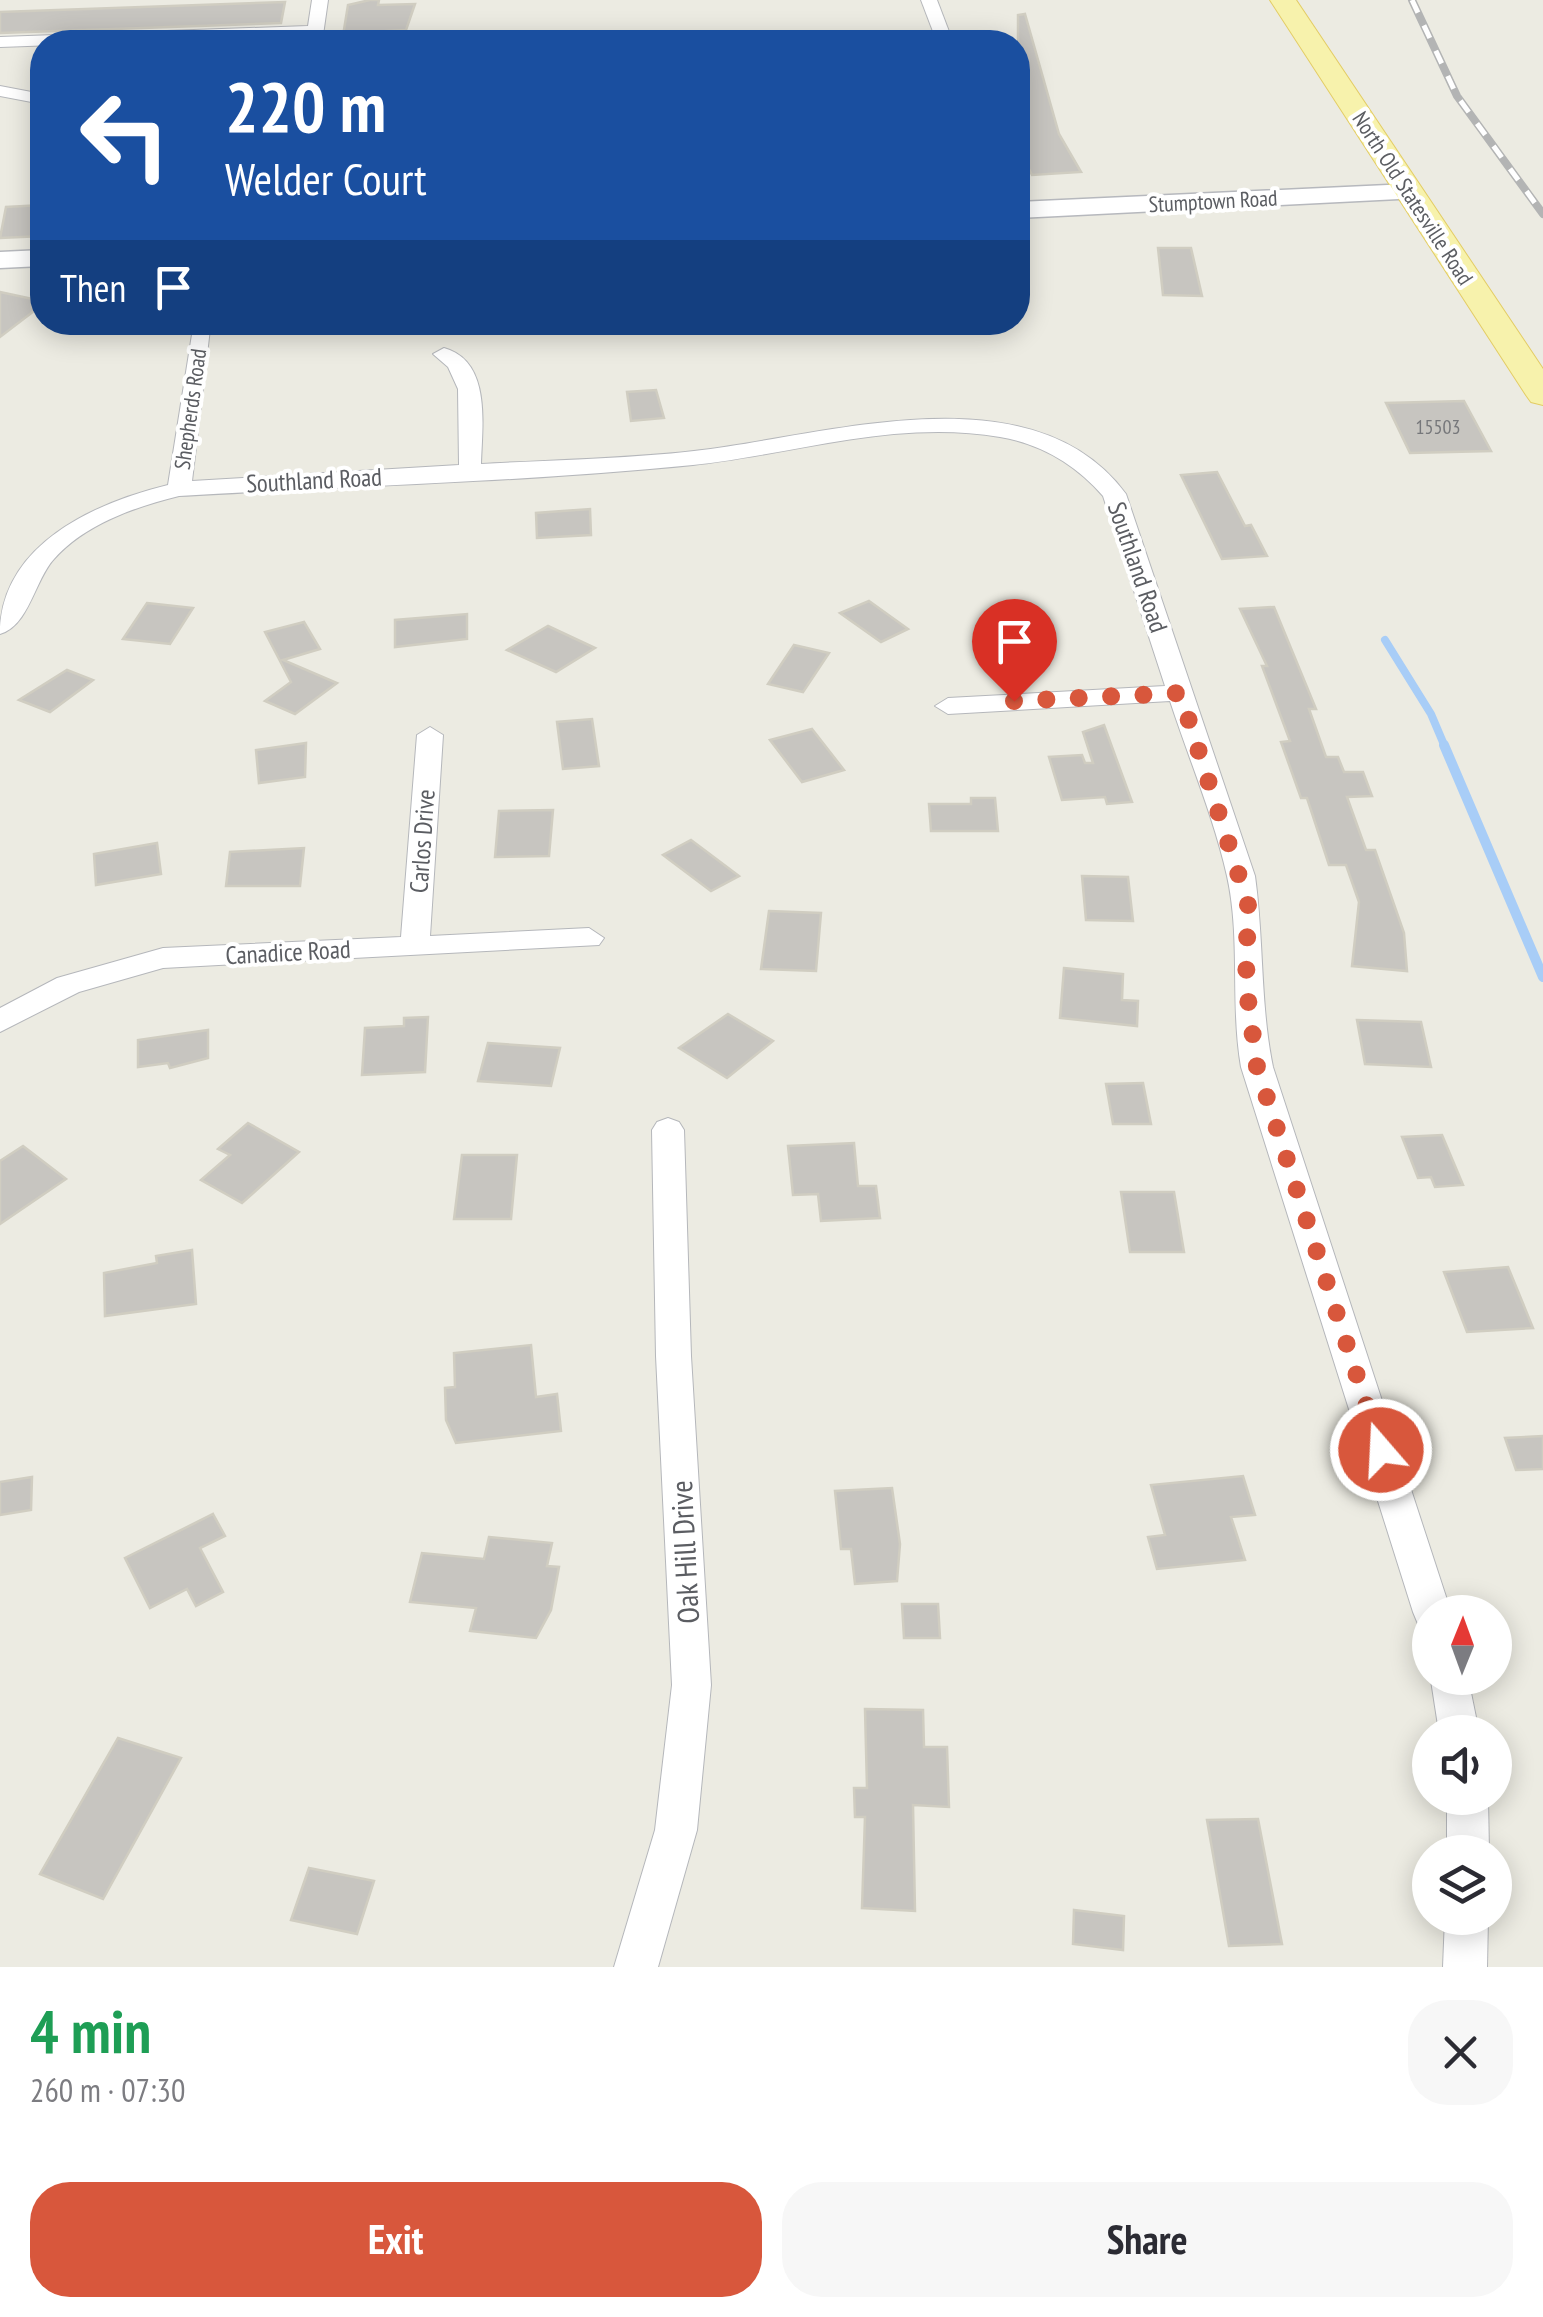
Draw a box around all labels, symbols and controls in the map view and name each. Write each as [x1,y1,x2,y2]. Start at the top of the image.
text: 220 m [225,61,386,151]
icon: left [60,70,190,200]
street label: North Old Statesville Road [1346,106,1480,290]
text: Welder Court [225,149,427,207]
street label: Stumptown Road [1148,184,1278,218]
icon: arrive [146,260,201,315]
text: Then [60,263,126,312]
street label: Shepherds Road [168,347,212,471]
house number: 15503 [1416,414,1461,440]
street label: Southland Road [245,460,383,500]
street label: Southland Road [1101,498,1175,636]
pin [972,599,1057,702]
icon: arrive [987,614,1042,669]
street label: Carlos Drive [402,788,442,894]
street label: Canadice Road [225,933,351,971]
position arrow [1329,1398,1433,1502]
street label: Oak Hill Drive [661,1479,707,1625]
north arrow [1412,1595,1512,1695]
map controls [1412,1595,1512,1935]
button: sound [1412,1715,1512,1815]
button: layers [1412,1835,1512,1935]
text: 4 min [30,1992,151,2070]
button: close [1408,2000,1513,2105]
text: 260 m · 07:30 [30,2069,185,2111]
button: Exit [30,2182,762,2297]
button: Share [782,2182,1513,2297]

